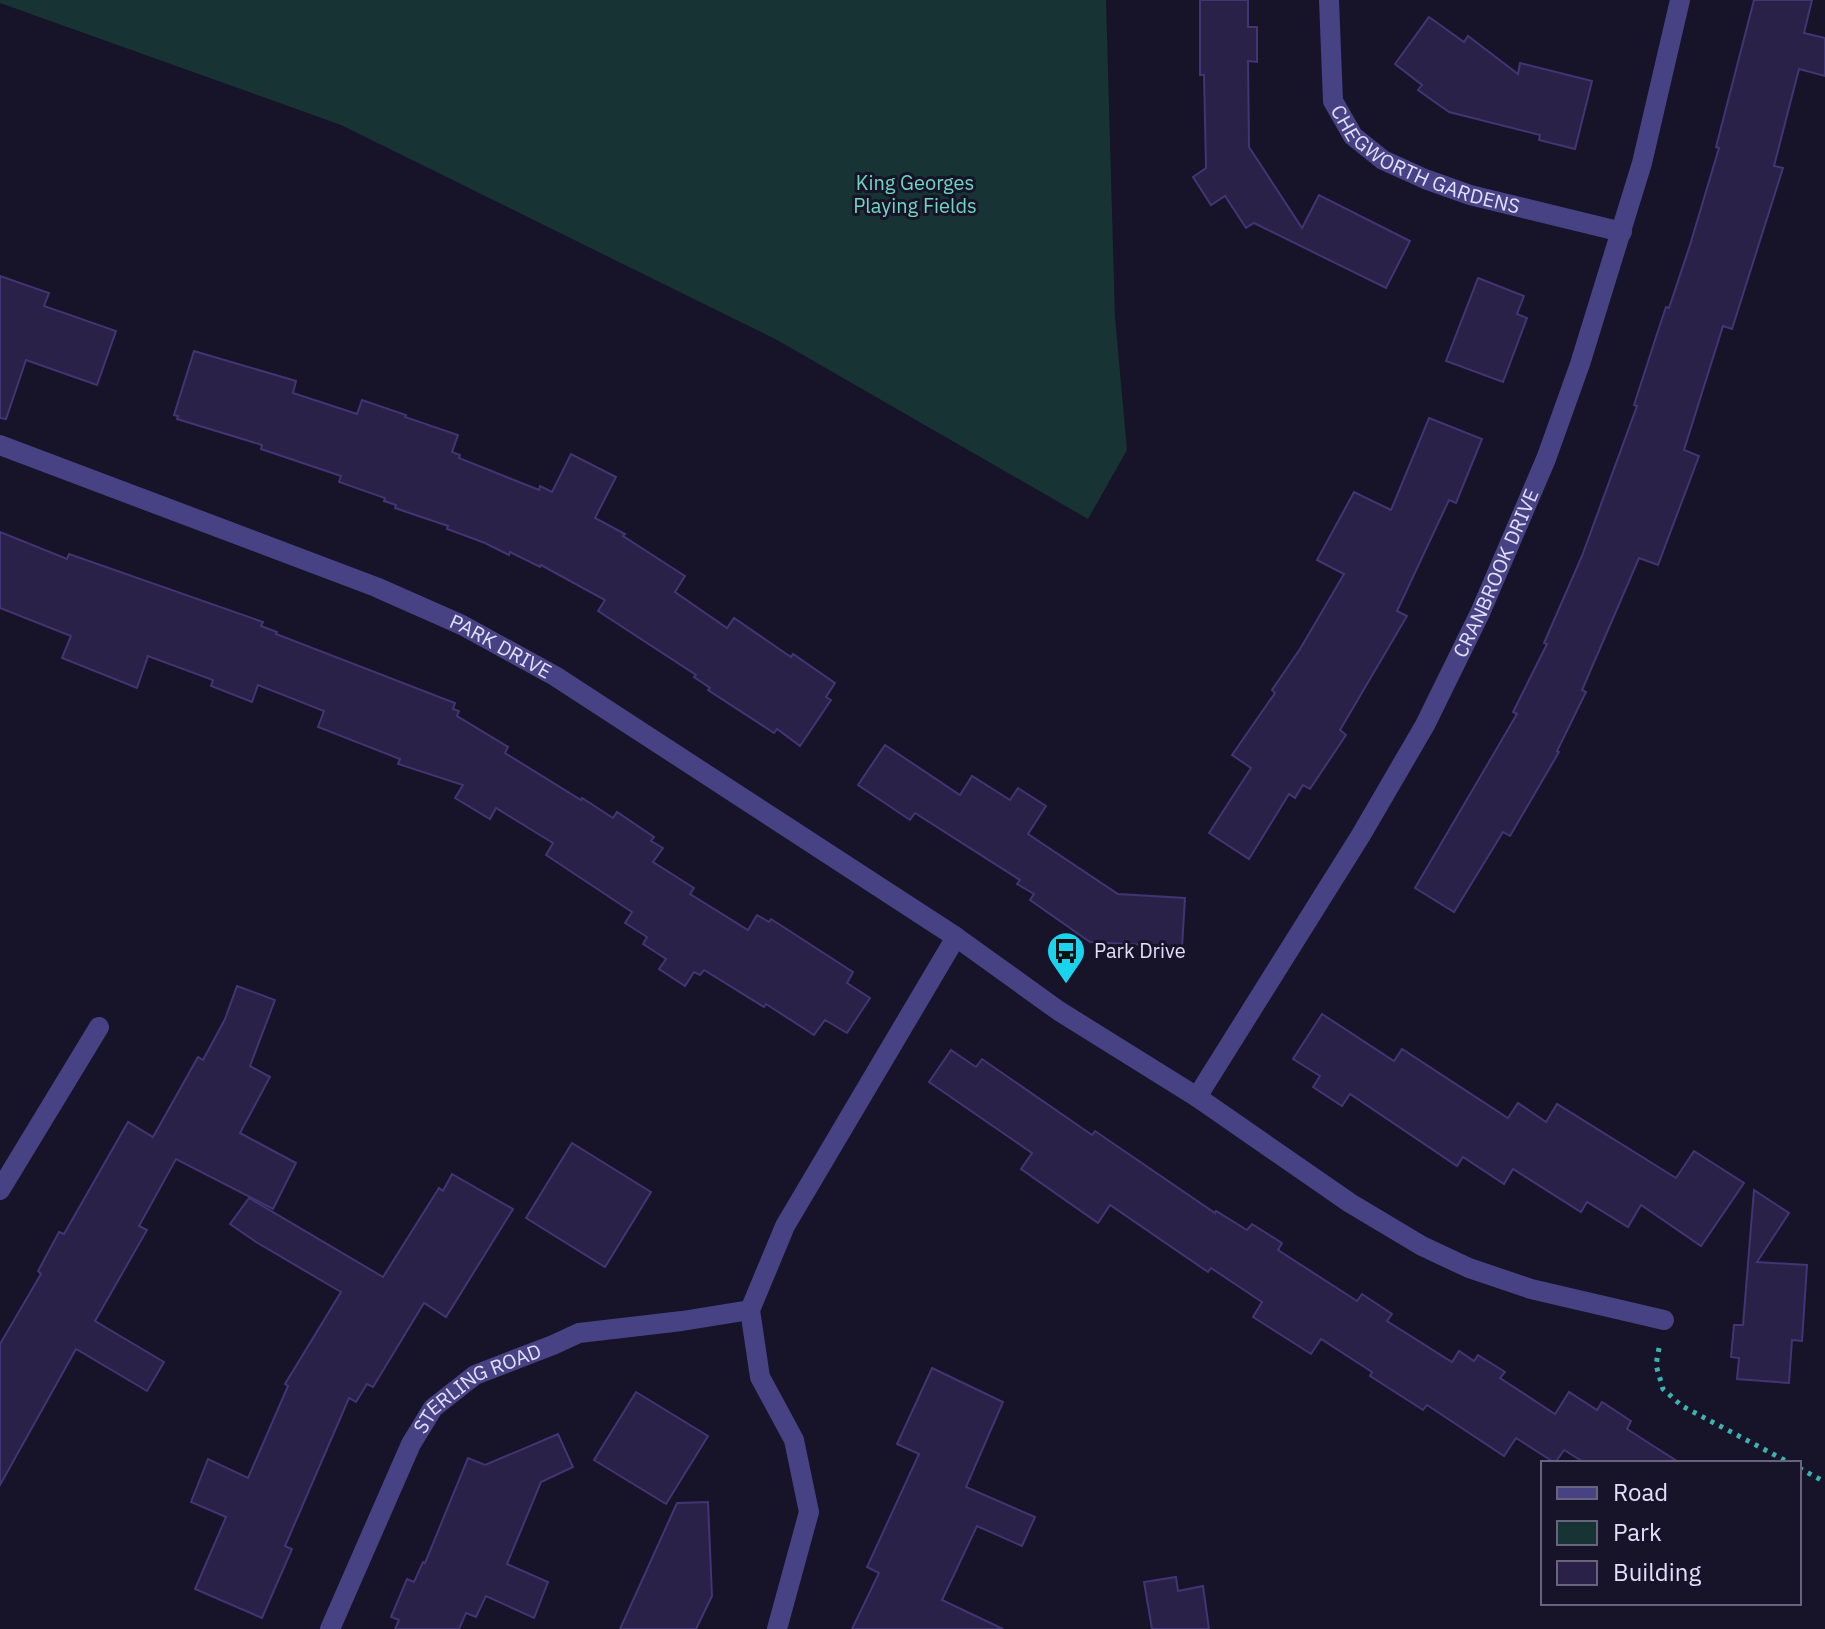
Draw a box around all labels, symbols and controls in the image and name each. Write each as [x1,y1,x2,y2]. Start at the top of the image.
street label: CHEGWORTH GARDENS [1325,100,1523,220]
park label: King Georges Playing Fields [853,169,977,219]
street label: CRANBROOK DRIVE [1446,485,1545,662]
street label: PARK DRIVE [446,607,557,685]
bus stop icon: Park Drive [1045,930,1087,985]
place label: Park Drive [1094,937,1186,964]
street label: STERLING ROAD [407,1337,545,1438]
legend [1541,1461,1801,1605]
text: Road [1613,1476,1668,1508]
text: Park [1613,1516,1662,1548]
text: Building [1613,1556,1701,1588]

